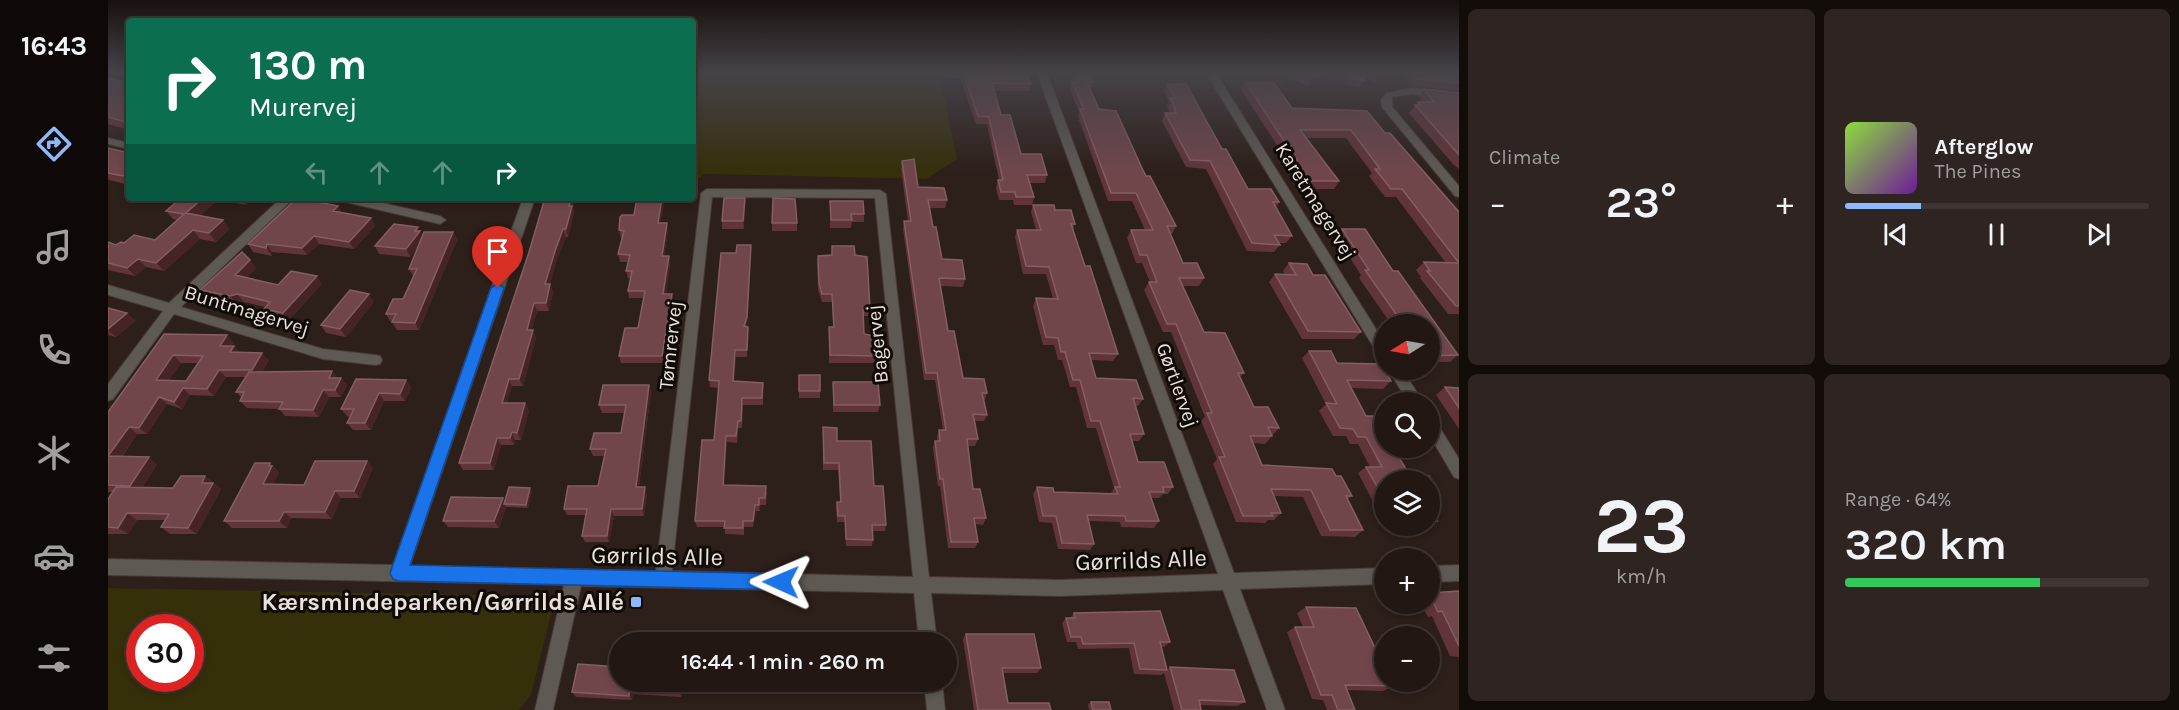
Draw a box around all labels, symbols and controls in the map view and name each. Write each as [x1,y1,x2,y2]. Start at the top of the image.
text: 16:43 [21,30,87,62]
text: 130 m [249,40,367,90]
icon: right [150,42,228,120]
text: Murervej [249,91,358,123]
icon: directions [33,123,75,165]
text: Afterglow [1935,134,2034,160]
street label: Karetmagervej [1271,139,1361,264]
text: Climate [1489,146,1560,169]
icon: left [300,156,333,189]
icon: ahead [363,156,396,189]
icon: ahead [426,156,459,189]
icon: right [489,156,522,189]
text: The Pines [1935,160,2021,183]
text: 23° [1606,176,1677,228]
text: − [1489,184,1506,222]
text: + [1776,184,1794,222]
icon: previous [1879,218,1912,251]
icon: pause [1980,218,2013,251]
icon: next [2082,218,2115,251]
icon: music [33,226,75,268]
pin [472,226,523,288]
icon: arrive [481,235,514,268]
street label: Buntmagervej [182,281,312,340]
street label: Tømrervej [654,299,687,391]
street label: Bagervej [862,304,893,384]
north arrow [1374,314,1440,380]
map controls [1374,314,1440,692]
icon: phone [33,329,75,371]
street label: Gørtlervej [1152,340,1203,431]
button: search [1374,392,1440,458]
icon: climate [33,432,75,474]
button: layers [1374,470,1440,536]
text: 23 [1593,480,1689,572]
text: Range · 64% [1845,488,1952,511]
text: 320 km [1845,518,2007,570]
icon: car [33,535,75,577]
street label: Gørrilds Alle [591,541,723,571]
street label: Gørrilds Alle [1075,544,1207,576]
button: + [1374,548,1440,614]
position arrow [749,550,813,614]
text: km/h [1616,565,1667,588]
place label: Kærsmindeparken/Gørrilds Allé [262,588,624,616]
marker: Kærsmindeparken/Gørrilds Allé [629,595,643,609]
speed limit sign: 30 [126,614,204,692]
button: − [1374,626,1440,692]
icon: filters [33,637,75,679]
text: 16:44 · 1 min · 260 m [681,649,885,675]

